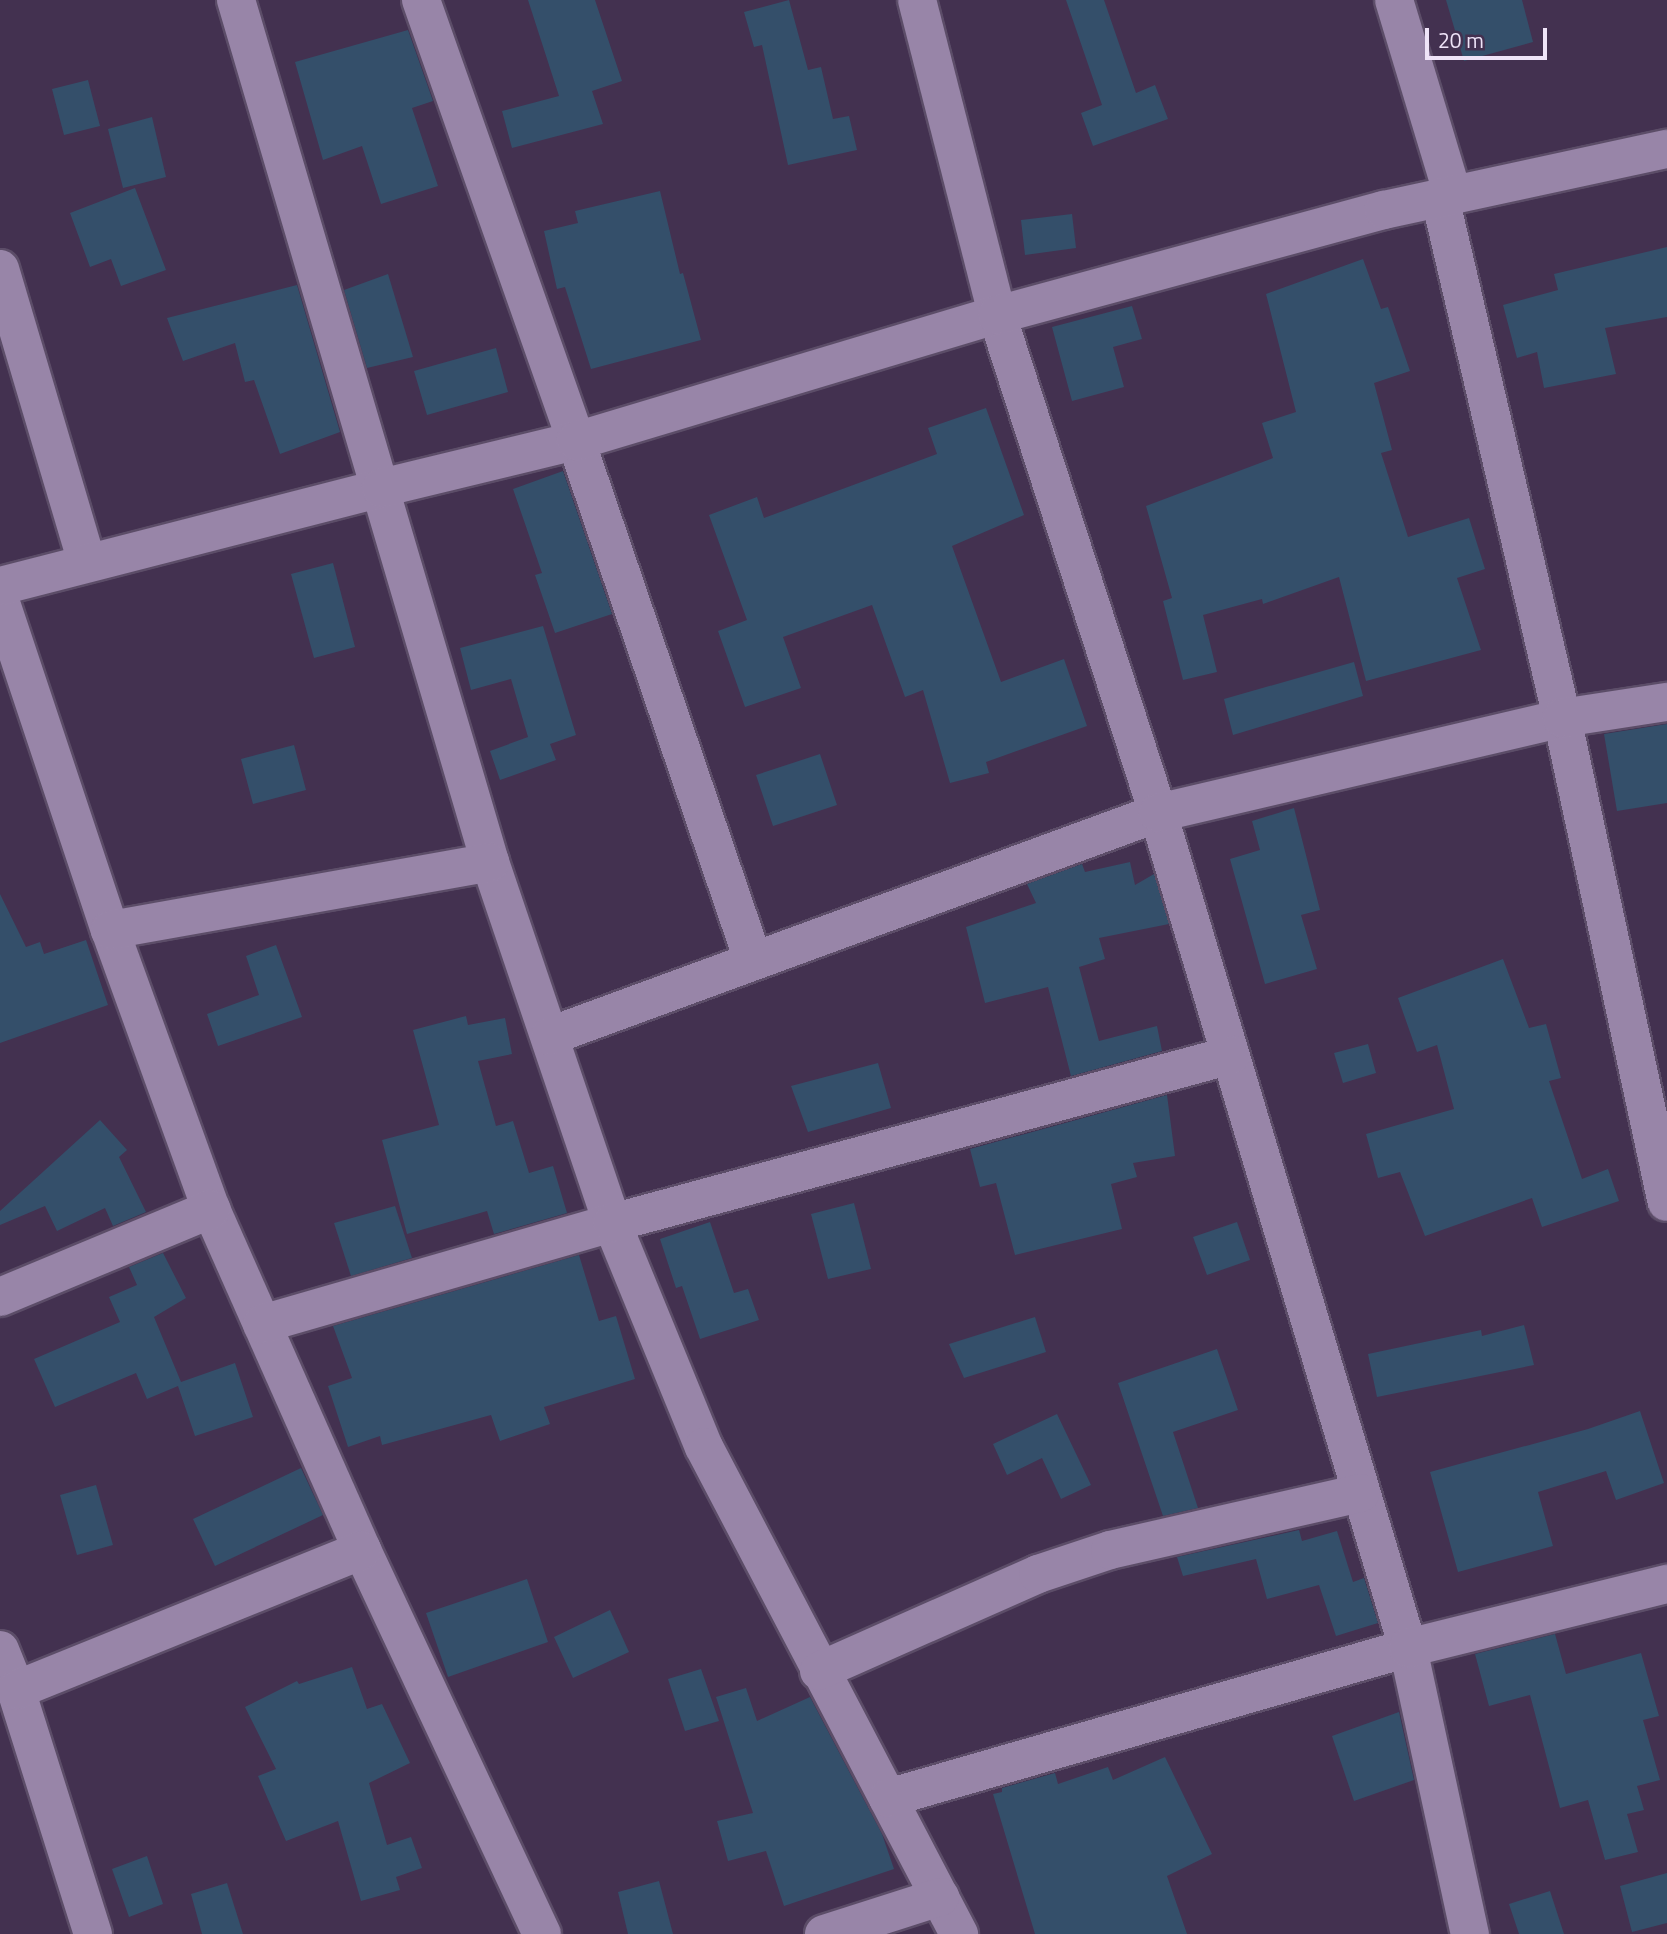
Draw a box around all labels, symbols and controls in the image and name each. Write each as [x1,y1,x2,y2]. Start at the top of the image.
scale bar [1429,14,1552,58]
text: 20 m [1438,24,1484,56]

